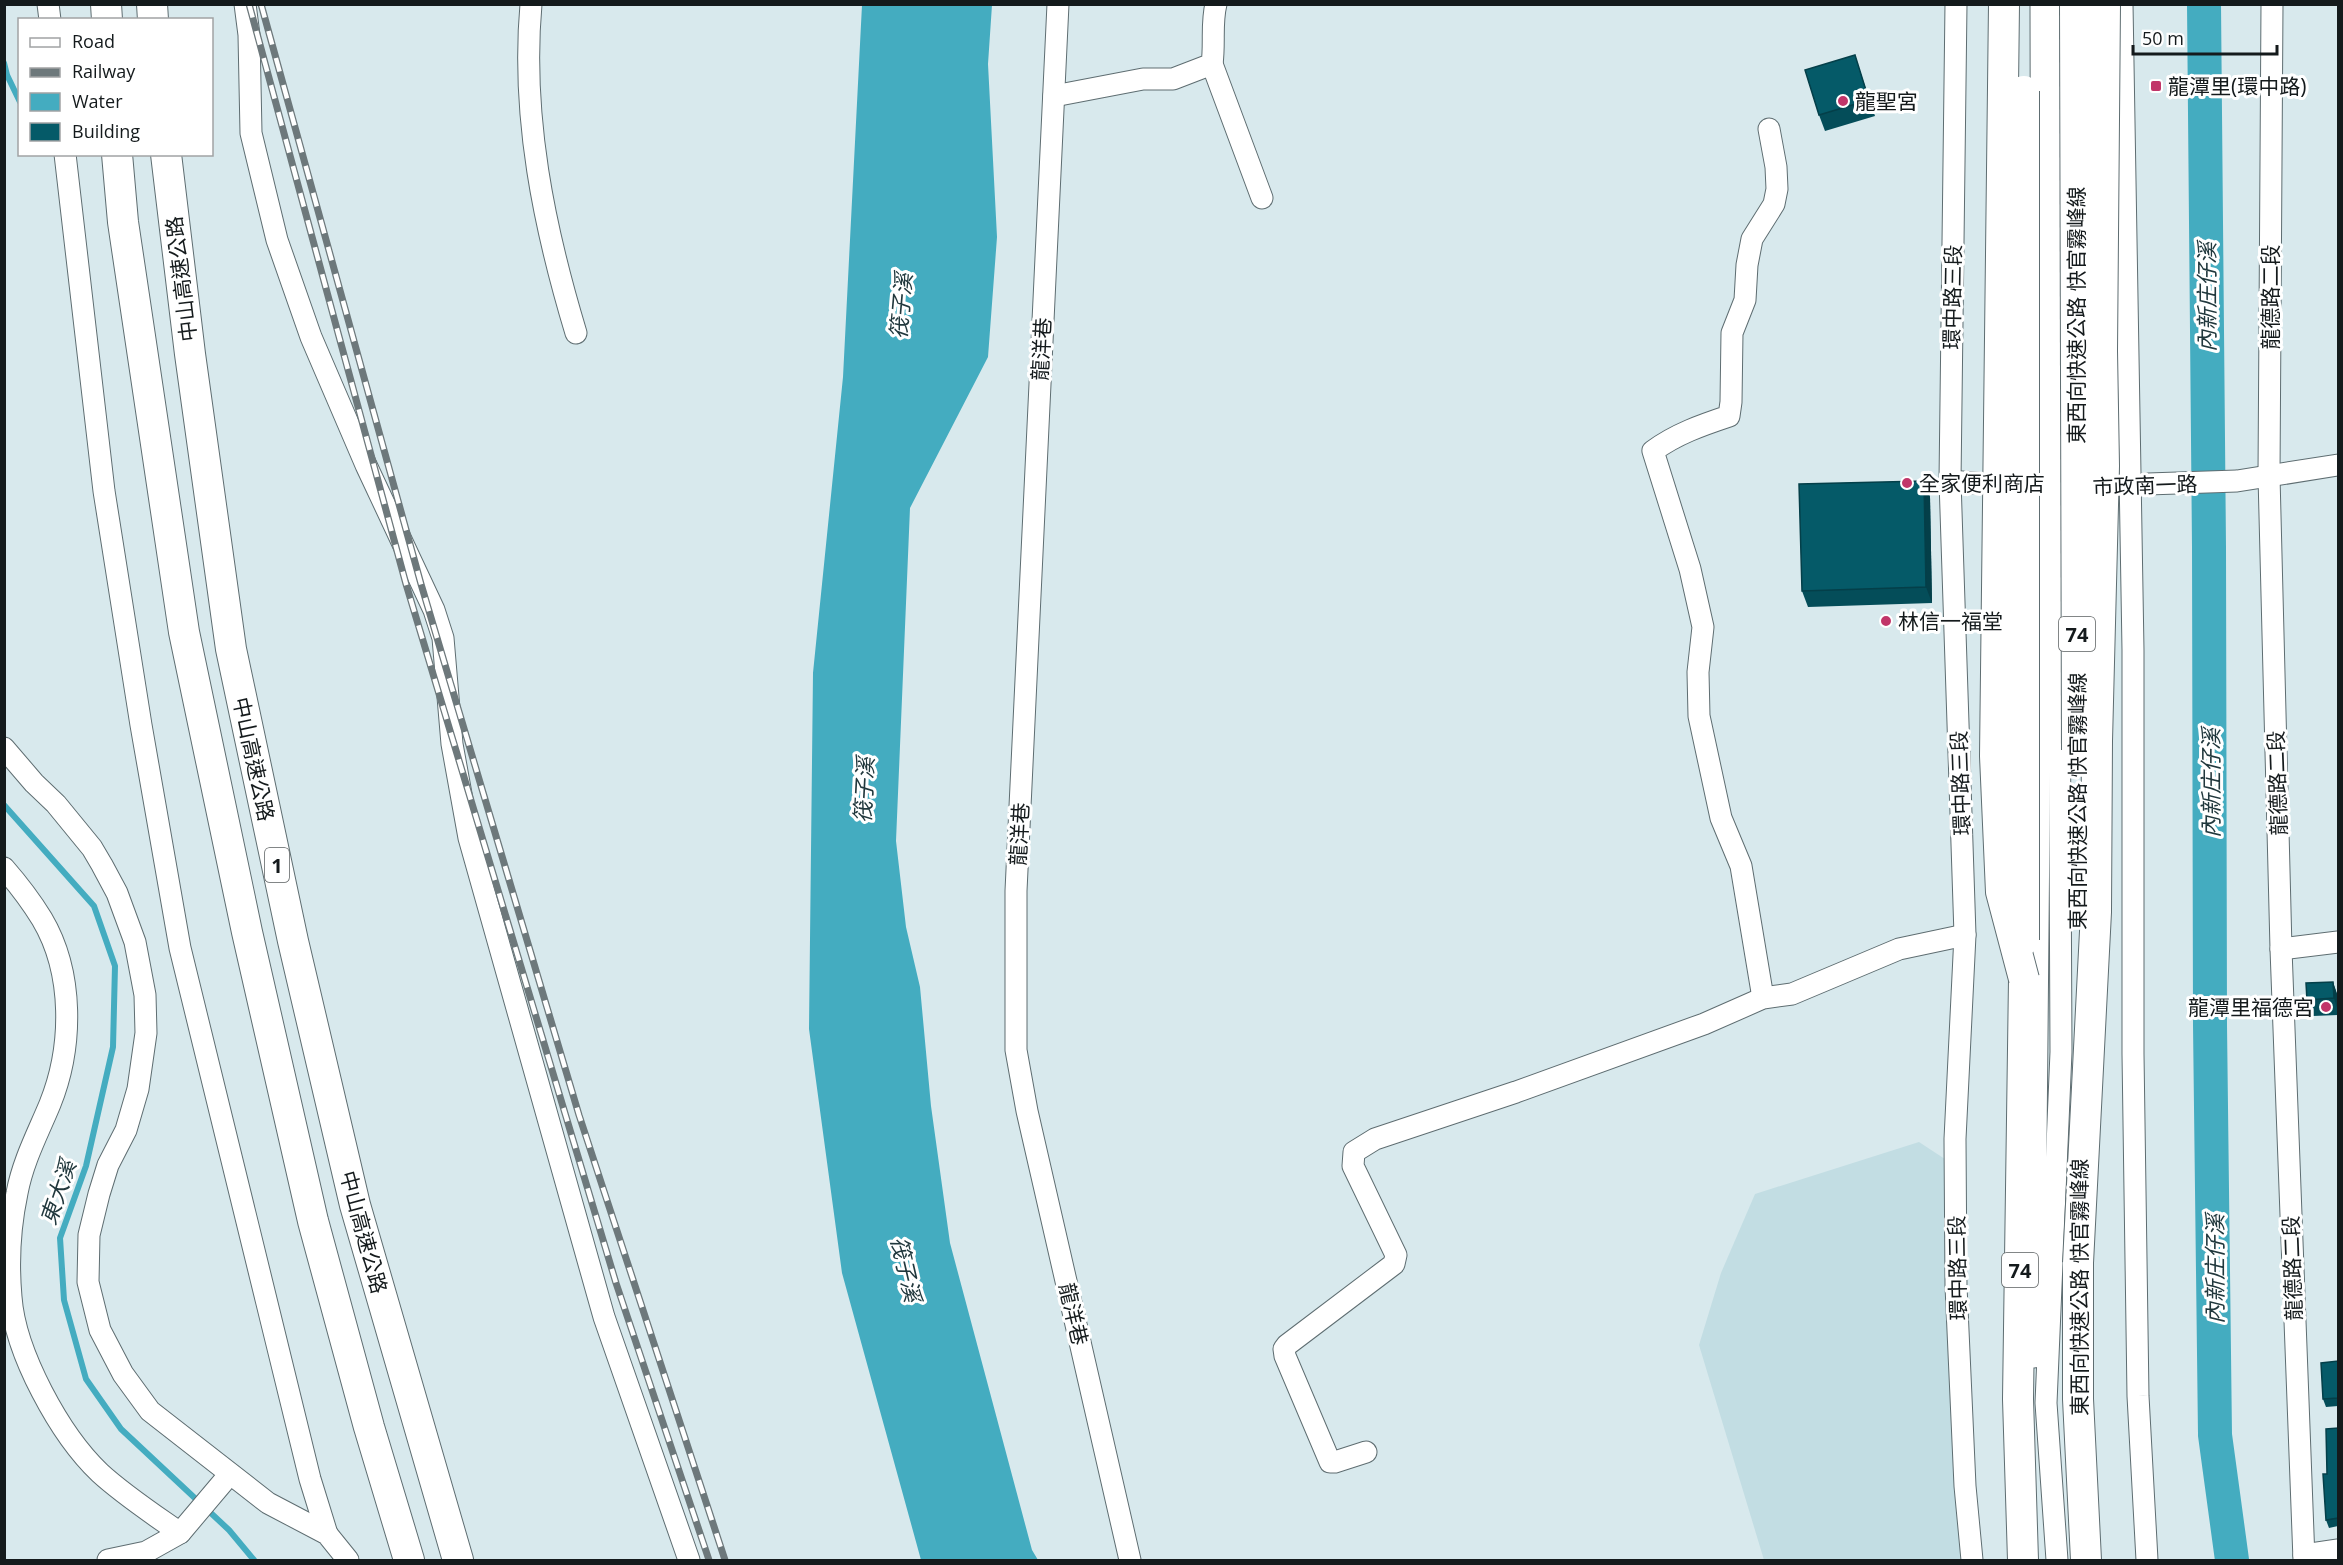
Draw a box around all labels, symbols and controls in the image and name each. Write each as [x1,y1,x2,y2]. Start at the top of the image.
legend [18,18,213,156]
scale bar [2133,18,2277,56]
text: 50 m [2142,26,2184,50]
text: Road [72,29,115,53]
text: Railway [72,59,136,83]
place label: 龍潭里(環中路) [2168,72,2306,100]
marker: 龍潭里(環中路) [2149,79,2163,93]
place label: 龍聖宮 [1855,87,1918,115]
text: Water [72,89,123,113]
marker: 龍聖宮 [1836,94,1850,108]
text: Building [72,119,140,143]
street label: 東西向快速公路 快官霧峰線 [2062,186,2090,444]
street label: 中山高速公路 [159,215,203,343]
water label: 內新庄仔溪 [2191,239,2221,352]
street label: 環中路三段 [1937,244,1967,350]
street label: 龍德路二段 [2256,245,2284,350]
water label: 筏子溪 [882,269,918,340]
street label: 龍洋巷 [1025,317,1057,381]
place label: 全家便利商店 [1919,469,2045,497]
street label: 市政南一路 [2092,469,2198,501]
marker: 全家便利商店 [1900,476,1914,490]
place label: 林信一福堂 [1898,607,2003,635]
marker: 林信一福堂 [1879,614,1893,628]
road number: 74 [2059,617,2095,651]
street label: 東西向快速公路 快官霧峰線 [2063,672,2091,930]
street label: 中山高速公路 [227,694,281,824]
water label: 內新庄仔溪 [2195,725,2225,838]
street label: 環中路三段 [1944,730,1976,836]
street label: 龍德路二段 [2261,730,2293,836]
water label: 筏子溪 [846,753,880,824]
street label: 龍洋巷 [1003,802,1035,866]
road number: 1 [265,848,289,882]
place label: 龍潭里福德宮 [2188,993,2314,1021]
marker: 龍潭里福德宮 [2319,1000,2333,1014]
water label: 東大溪 [32,1153,83,1228]
street label: 東西向快速公路 快官霧峰線 [2065,1158,2093,1416]
street label: 中山高速公路 [334,1168,394,1296]
water label: 內新庄仔溪 [2199,1211,2229,1324]
street label: 環中路三段 [1942,1215,1972,1321]
street label: 龍德路二段 [2276,1215,2308,1321]
water label: 筏子溪 [885,1233,930,1307]
road number: 74 [2002,1253,2038,1287]
street label: 龍洋巷 [1053,1280,1095,1348]

